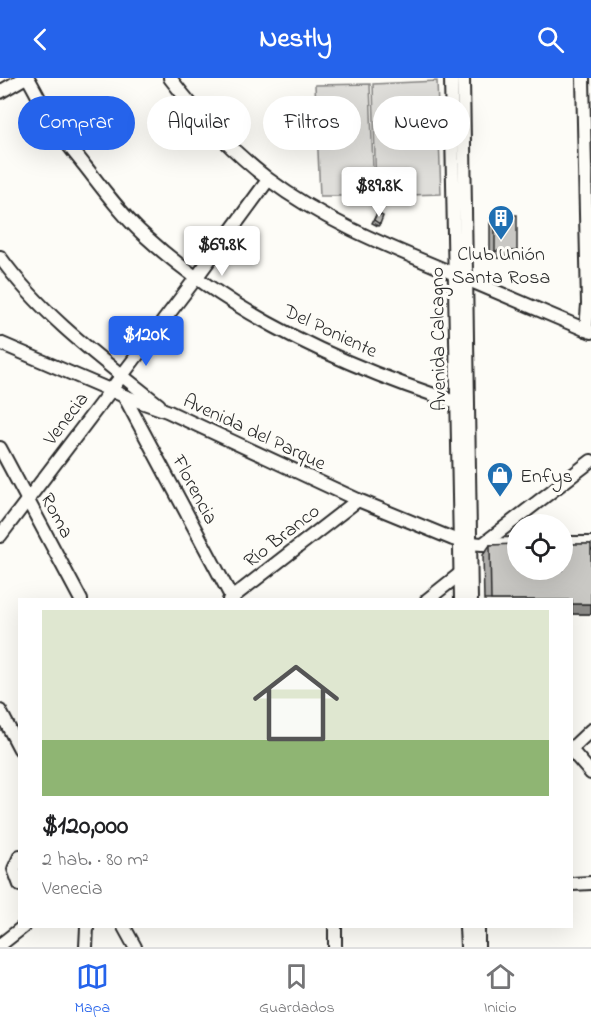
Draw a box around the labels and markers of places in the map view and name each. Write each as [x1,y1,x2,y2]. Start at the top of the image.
pin: $89.8K [330,167,428,218]
building icon: Club Unión Santa Rosa [486,203,516,241]
pin: $69.8K [173,226,271,277]
place label: Club Unión Santa Rosa [452,241,550,293]
pin: $120K [104,316,188,367]
shop icon: Enfys [485,460,515,498]
place label: Enfys [520,463,573,492]

